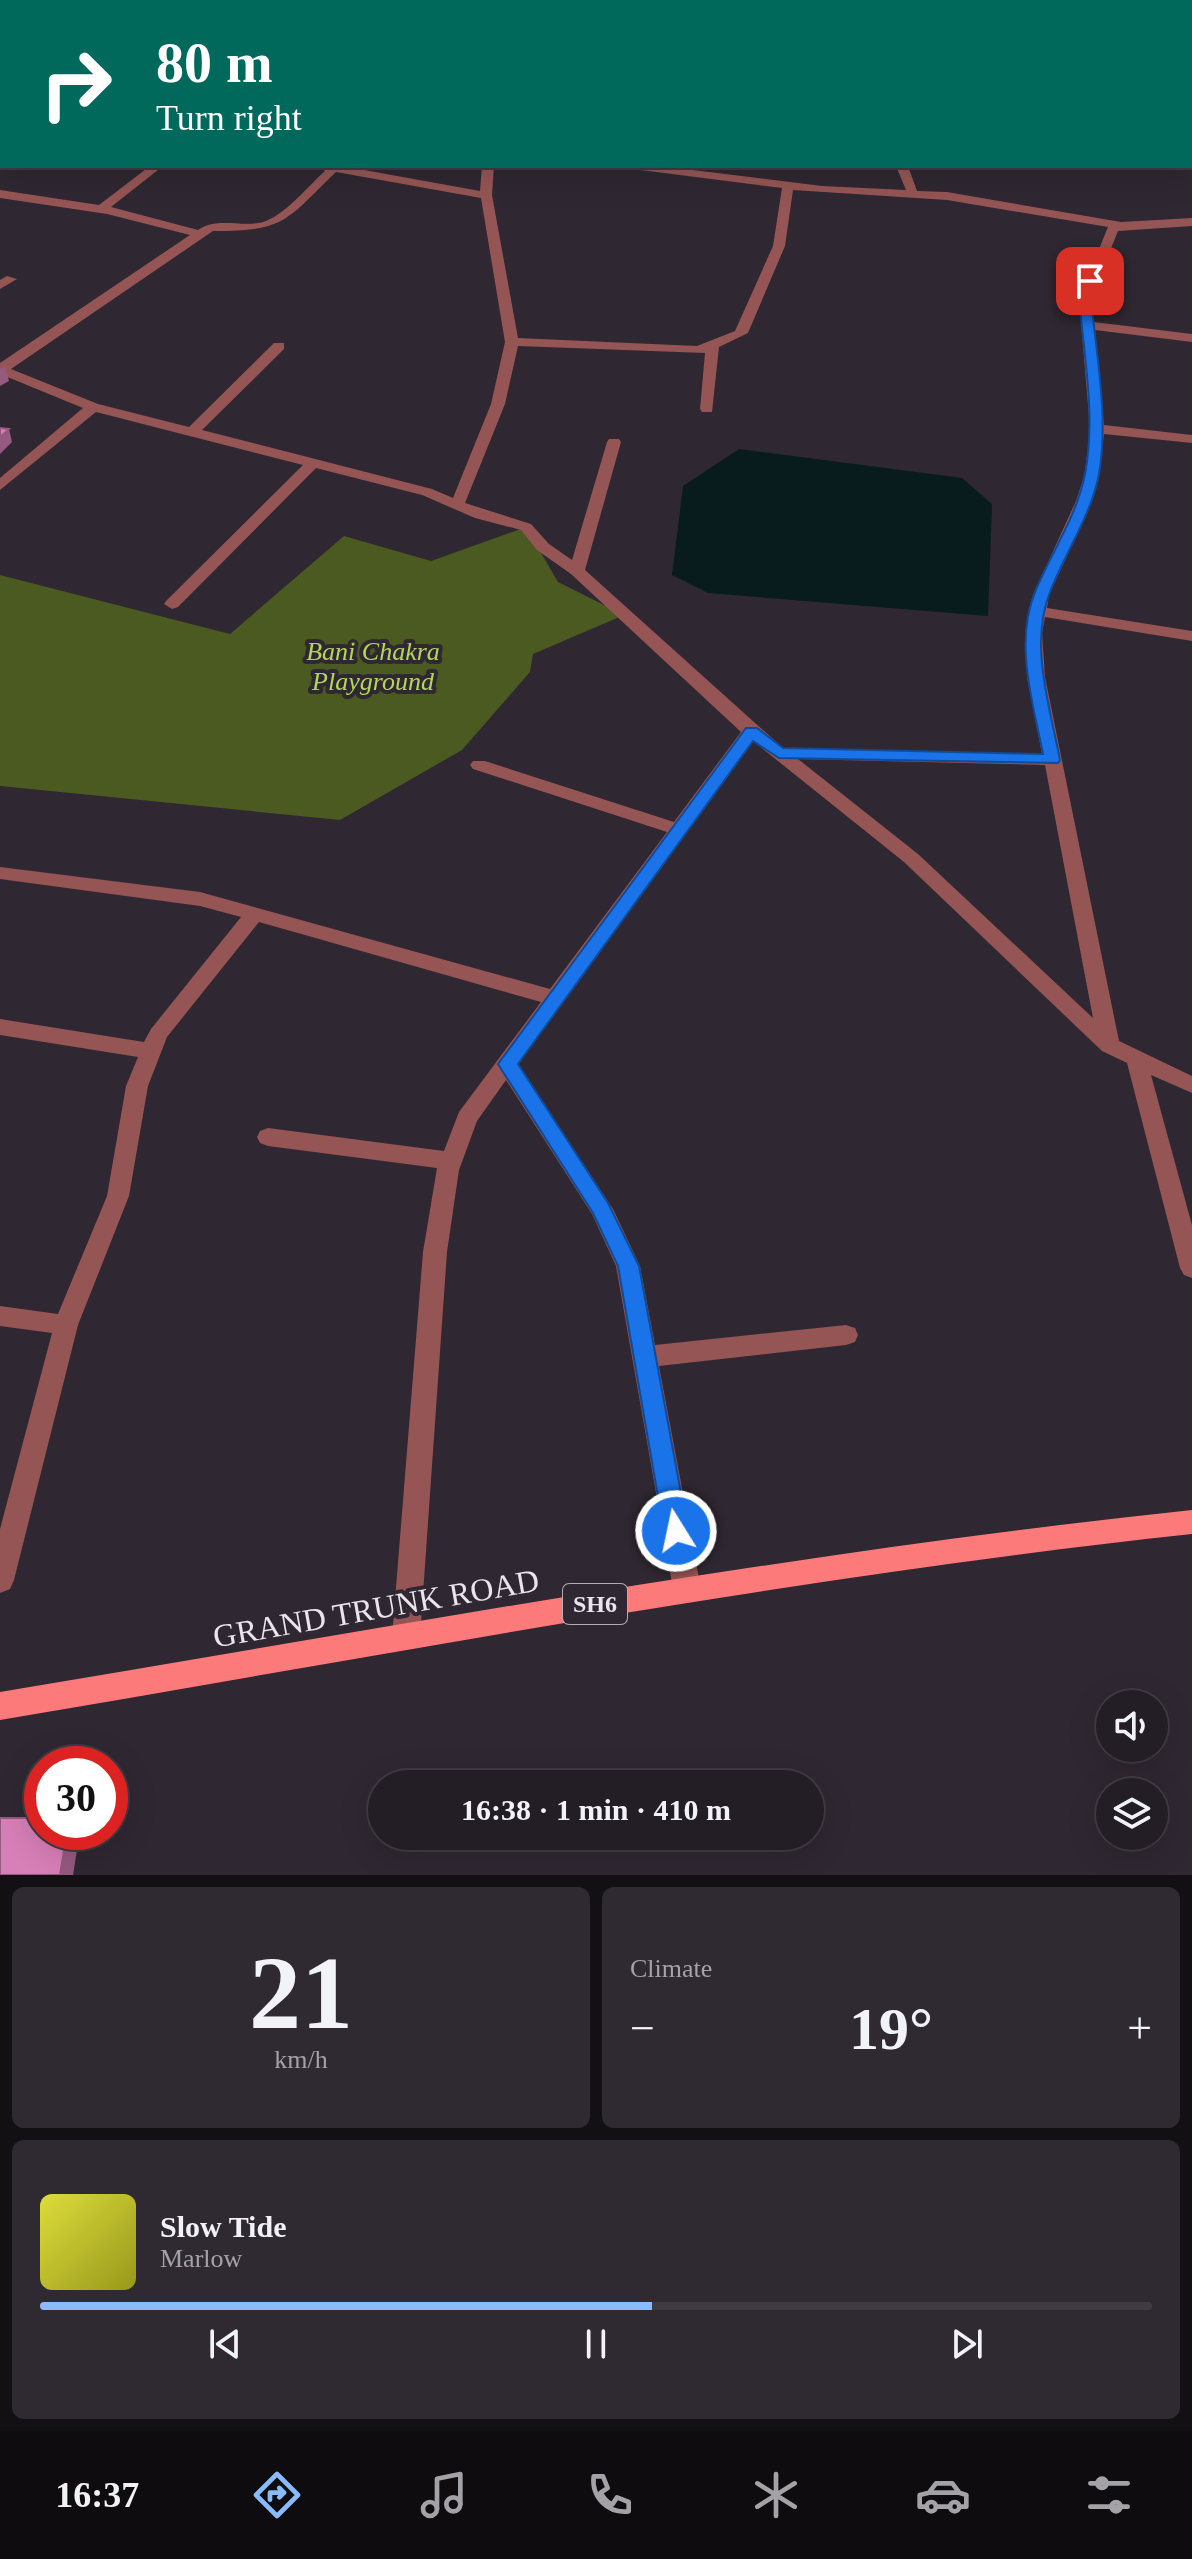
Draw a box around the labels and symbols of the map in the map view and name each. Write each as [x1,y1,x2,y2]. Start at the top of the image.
pin [1056,247,1124,315]
park label: Bani Chakra Playground [306,637,440,696]
position arrow [634,1489,718,1573]
street label: GRAND TRUNK ROAD [210,1562,542,1654]
road number: SH6 [563,1584,627,1624]
speed limit sign: 30 [24,1746,128,1850]

